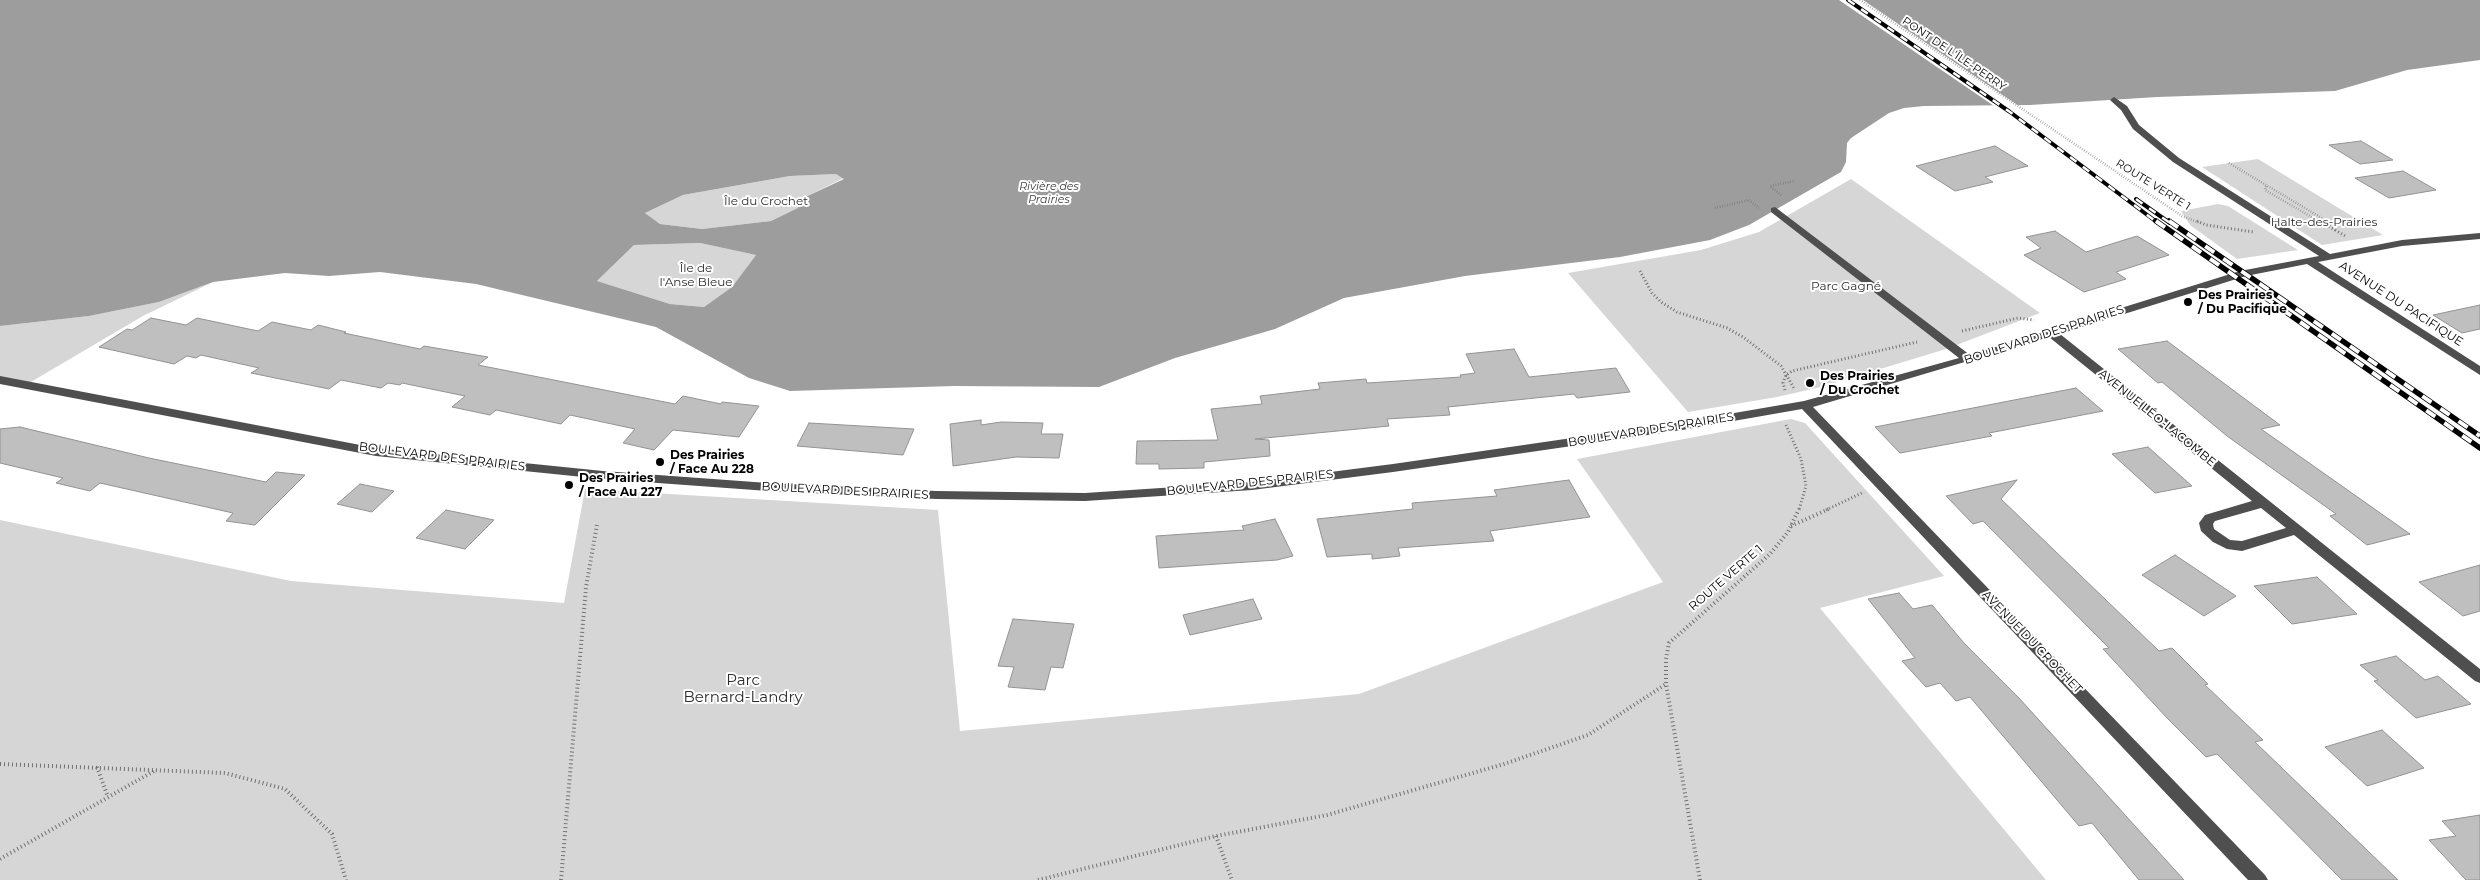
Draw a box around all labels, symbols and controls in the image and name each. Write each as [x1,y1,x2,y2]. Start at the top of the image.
street label: PONT DE L'ÎLE-PERRY [1900,14,2008,94]
street label: ROUTE VERTE 1 [2113,157,2193,213]
water label: Rivière des Prairies [1019,180,1079,206]
park label: Île du Crochet [724,194,808,208]
park label: Halte-des-Prairies [2271,215,2377,229]
street label: AVENUE DU PACIFIQUE [2336,259,2466,349]
park label: Île de l'Anse Bleue [660,261,732,289]
park label: Parc Gagné [1811,279,1881,293]
place label: Des Prairies / Du Pacifique [2198,288,2287,316]
marker: Des Prairies / Du Pacifique [2182,296,2194,308]
street label: BOULEVARD DES PRAIRIES [1962,302,2126,368]
street label: AVENUE LÉO-LACOMBE [2095,366,2219,470]
place label: Des Prairies / Du Crochet [1820,369,1899,397]
marker: Des Prairies / Du Crochet [1804,377,1816,389]
street label: BOULEVARD DES PRAIRIES [1567,410,1735,450]
street label: BOULEVARD DES PRAIRIES [358,440,526,474]
place label: Des Prairies / Face Au 228 [670,448,754,476]
marker: Des Prairies / Face Au 228 [654,456,666,468]
street label: BOULEVARD DES PRAIRIES [1166,467,1334,499]
place label: Des Prairies / Face Au 227 [579,471,662,499]
marker: Des Prairies / Face Au 227 [563,479,575,491]
street label: BOULEVARD DES PRAIRIES [761,479,929,503]
street label: ROUTE VERTE 1 [1686,542,1766,614]
street label: AVENUE DU CROCHET [1979,587,2085,697]
park label: Parc Bernard-Landry [683,672,803,707]

